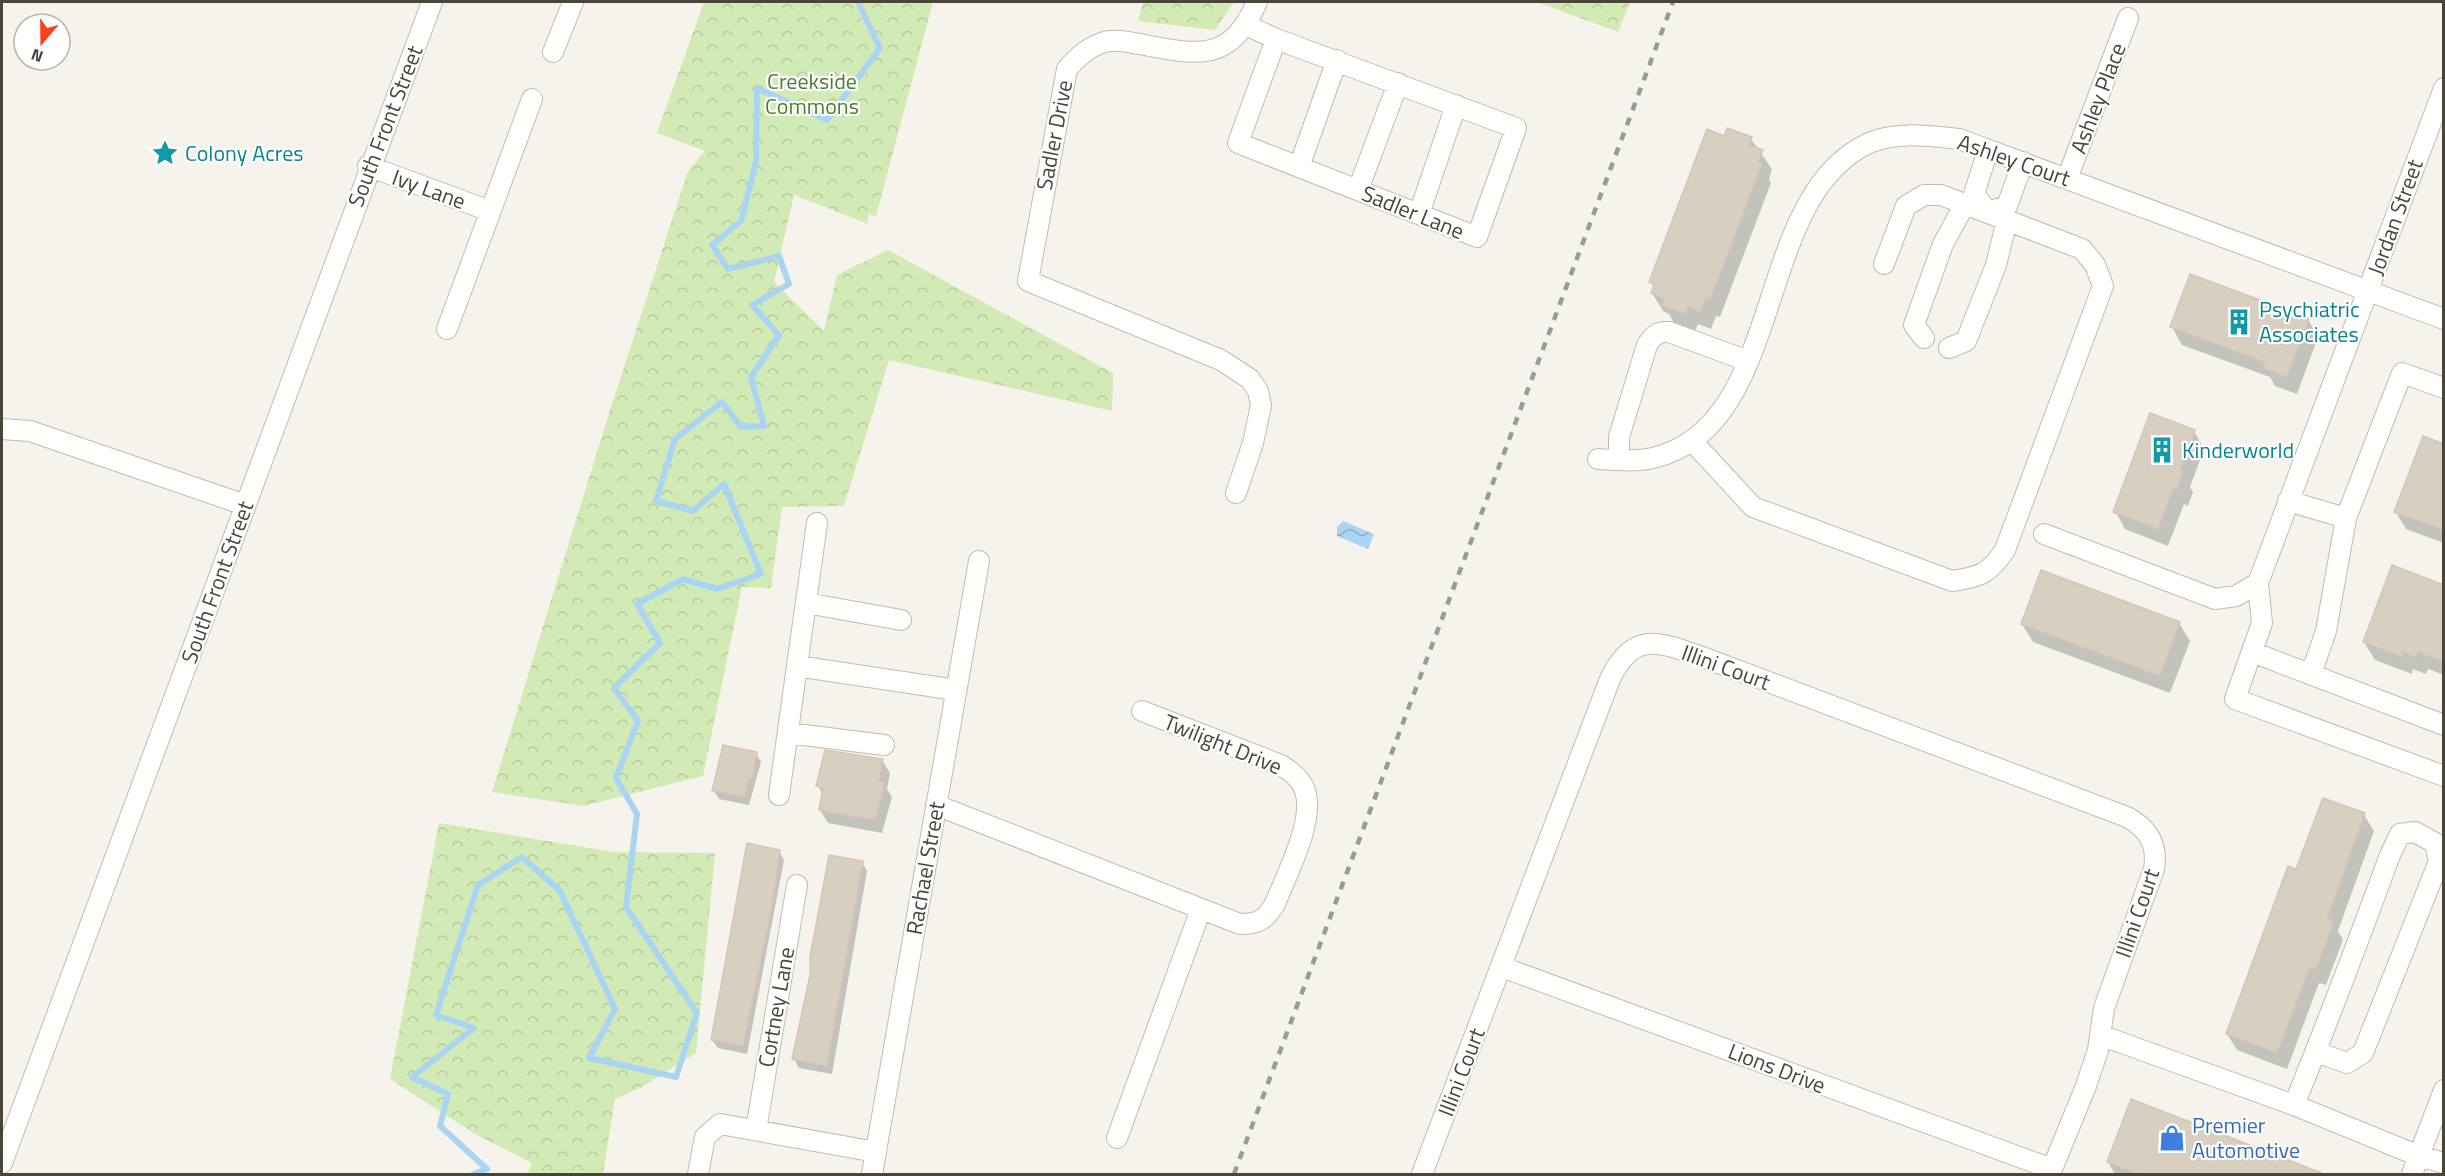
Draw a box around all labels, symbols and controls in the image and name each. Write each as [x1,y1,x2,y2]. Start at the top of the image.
north arrow [12,12,72,72]
street label: Ashley Place [2061,38,2135,158]
street label: South Front Street [339,40,432,212]
text: N [28,43,46,69]
park label: Creekside Commons [765,64,859,123]
street label: Sadler Drive [1027,77,1081,193]
street label: Ashley Court [1953,125,2075,195]
place label: Colony Acres [185,136,304,170]
place icon: Colony Acres [150,138,180,168]
street label: Jordan Street [2358,154,2432,280]
street label: Ivy Lane [387,160,471,218]
street label: Sadler Lane [1357,176,1469,248]
place label: Psychiatric Associates [2259,292,2360,351]
building icon: Psychiatric Associates [2224,307,2254,337]
place label: Kinderworld [2182,433,2294,467]
building icon: Kinderworld [2147,435,2177,465]
street label: South Front Street [172,496,262,668]
street label: Illini Court [1677,635,1775,699]
street label: Twilight Drive [1159,705,1287,783]
street label: Rachael Street [897,798,953,937]
street label: Illini Court [2106,864,2168,962]
street label: Cortney Lane [749,944,803,1070]
street label: Illini Court [1429,1023,1493,1121]
street label: Lions Drive [1723,1034,1831,1102]
place label: Premier Automotive [2192,1108,2300,1167]
shop icon: Premier Automotive [2157,1123,2187,1153]

